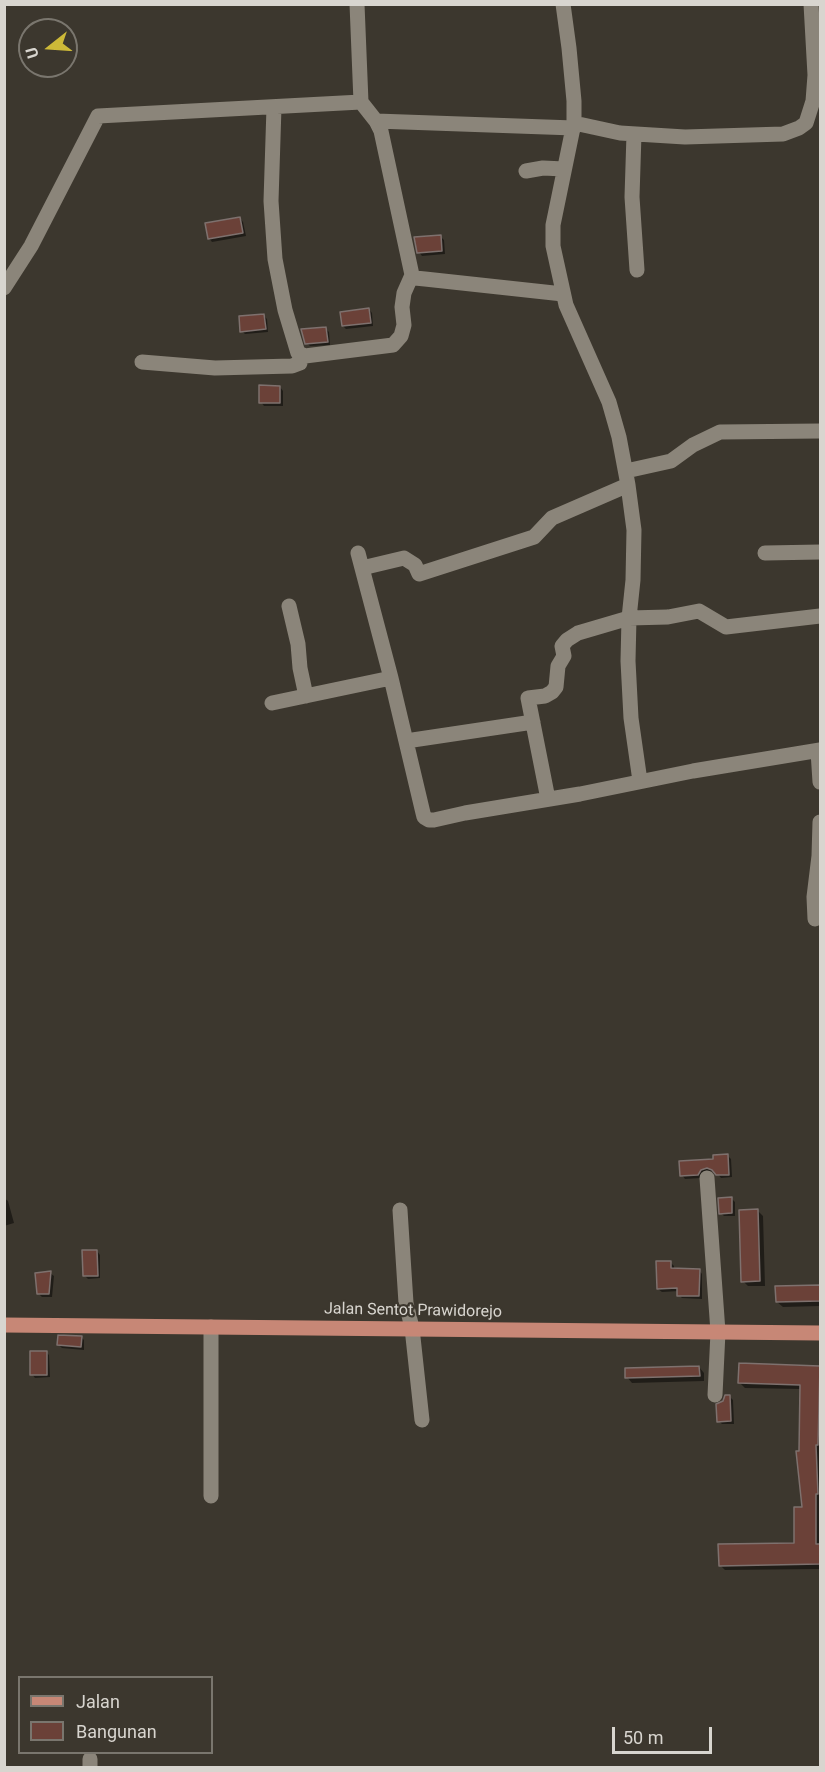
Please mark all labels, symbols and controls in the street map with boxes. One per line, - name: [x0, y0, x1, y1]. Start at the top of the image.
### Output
- north arrow: [18, 18, 78, 78]
- text: U: [22, 45, 43, 61]
- street label: Jalan Sentot Prawidorejo: [324, 1300, 502, 1322]
- legend: [18, 1676, 213, 1754]
- text: Jalan: [76, 1691, 120, 1712]
- scale bar: [615, 1715, 716, 1753]
- text: Bangunan: [76, 1721, 157, 1742]
- text: 50 m: [623, 1727, 663, 1748]

